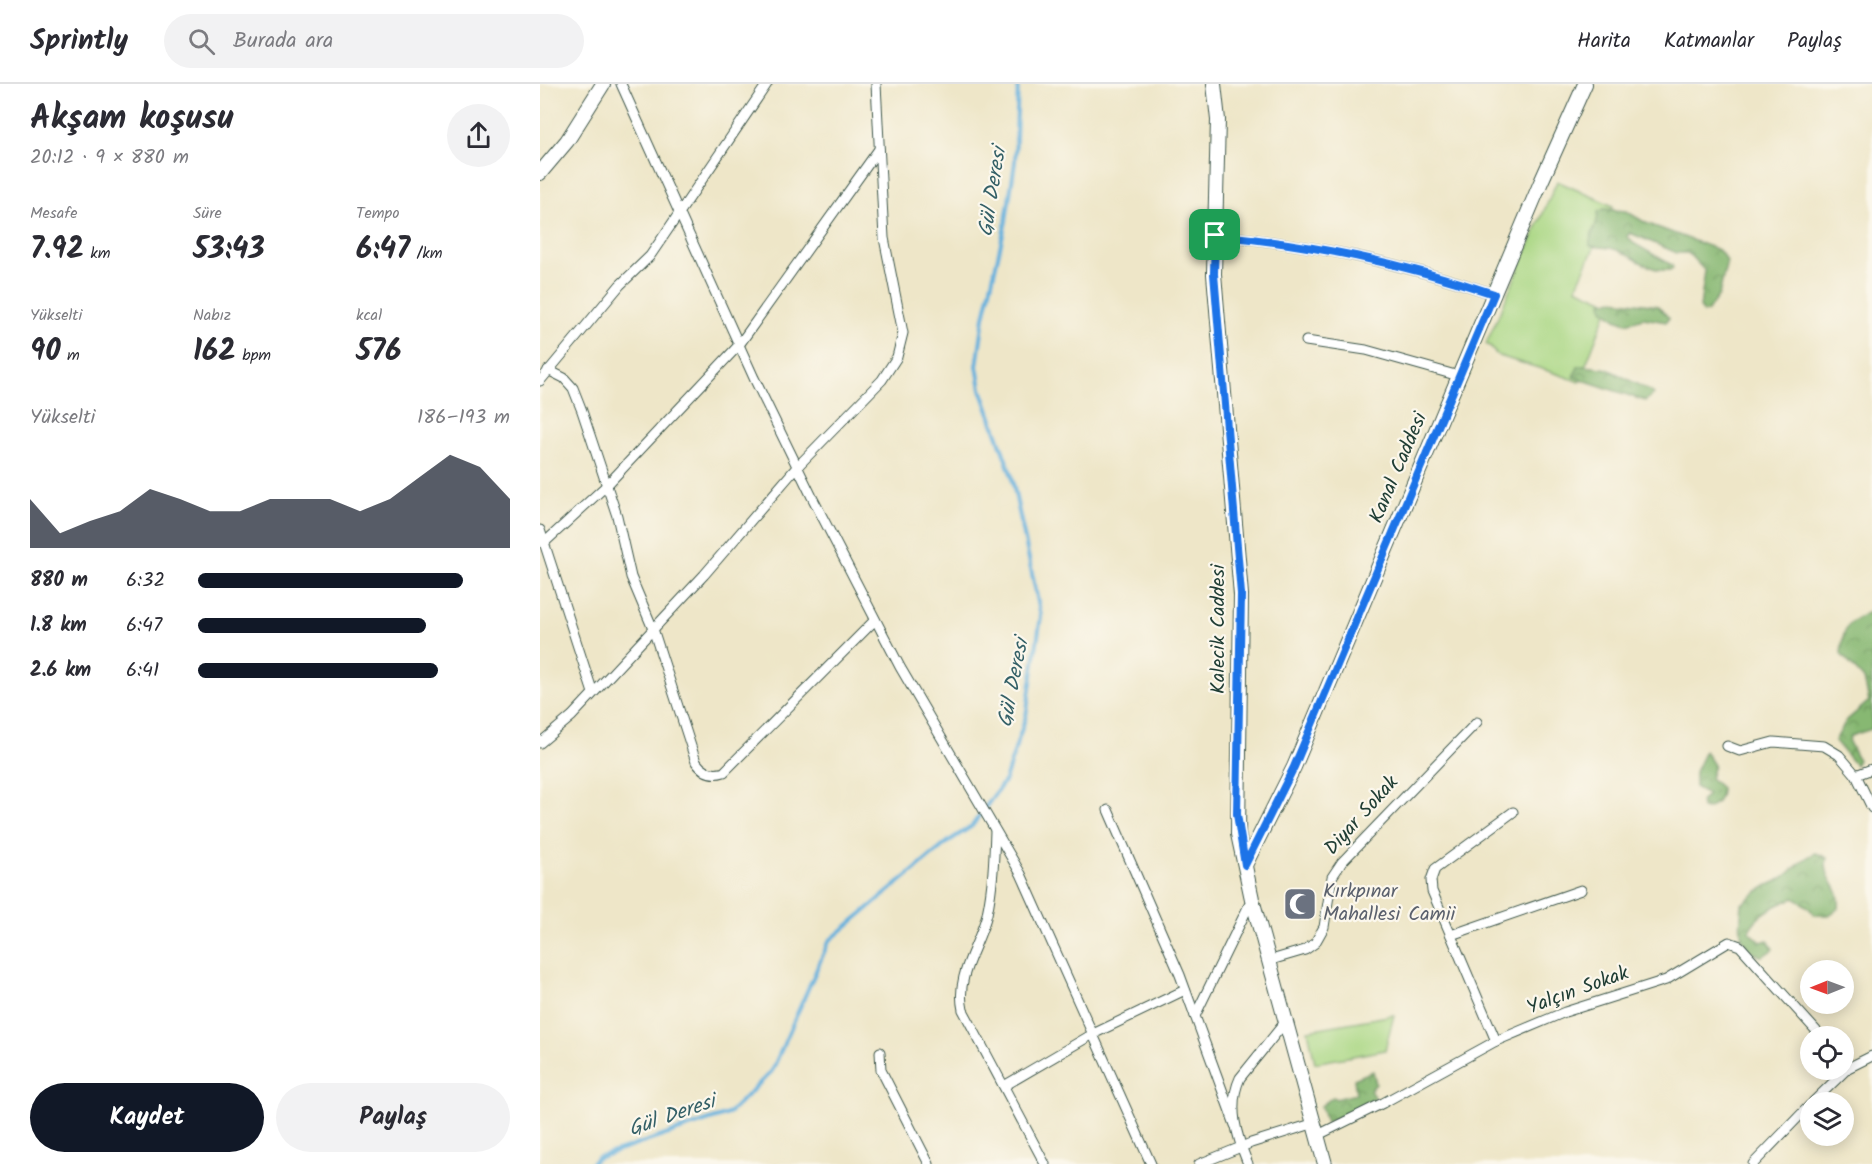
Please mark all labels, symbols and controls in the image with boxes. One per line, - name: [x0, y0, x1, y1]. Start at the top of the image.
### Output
- search box: [164, 14, 584, 68]
- text: Sprintly: [30, 19, 128, 64]
- text: Burada ara: [233, 24, 333, 59]
- icon: search: [185, 25, 218, 58]
- text: Harita: [1577, 25, 1631, 58]
- text: Katmanlar: [1664, 25, 1754, 58]
- text: Paylaş: [1787, 25, 1842, 58]
- text: Akşam koşusu: [30, 93, 233, 146]
- button: share: [447, 104, 510, 167]
- water label: Gül Deresi: [970, 141, 1017, 239]
- text: 20:12 · 9 × 880 m: [30, 142, 189, 174]
- text: Mesafe: [30, 201, 77, 226]
- text: Süre: [193, 201, 222, 226]
- text: Tempo: [356, 201, 399, 226]
- pin: [1189, 209, 1240, 260]
- icon: arrive: [1198, 218, 1231, 251]
- text: 7.92: [30, 226, 84, 274]
- text: 53:43: [193, 226, 265, 274]
- text: 6:47: [356, 226, 410, 274]
- text: km: [84, 241, 111, 266]
- text: /km: [410, 241, 442, 266]
- text: Yükselti: [30, 303, 82, 328]
- text: Nabız: [193, 303, 231, 328]
- text: kcal: [356, 303, 382, 328]
- text: 90: [30, 328, 61, 376]
- text: 162: [193, 328, 236, 376]
- text: 576: [356, 328, 402, 376]
- text: m: [61, 343, 80, 368]
- text: bpm: [236, 343, 271, 368]
- text: Yükselti: [30, 402, 95, 434]
- text: 186–193 m: [417, 402, 510, 434]
- street label: Kanal Caddesi: [1361, 406, 1437, 528]
- street label: Kalecik Caddesi: [1203, 563, 1235, 694]
- text: 880 m: [30, 565, 88, 597]
- text: 6:32: [126, 565, 165, 597]
- text: 1.8 km: [30, 610, 87, 642]
- text: 6:47: [126, 610, 162, 642]
- water label: Gül Deresi: [989, 632, 1040, 730]
- text: 2.6 km: [30, 655, 91, 687]
- text: 6:41: [126, 655, 159, 687]
- street label: Diyar Sokak: [1317, 768, 1407, 863]
- place label: Kırkpınar Mahallesi Camii: [1323, 876, 1456, 931]
- mosque icon: Kırkpınar Mahallesi Camii: [1282, 886, 1318, 922]
- street label: Yalçın Sokak: [1523, 958, 1634, 1024]
- north arrow: [1800, 960, 1854, 1014]
- map controls: [1800, 960, 1854, 1146]
- button: locate: [1800, 1026, 1854, 1080]
- button: Kaydet: [30, 1083, 264, 1152]
- button: Paylaş: [276, 1083, 510, 1152]
- water label: Gül Deresi: [624, 1084, 724, 1146]
- button: layers: [1800, 1092, 1854, 1146]

